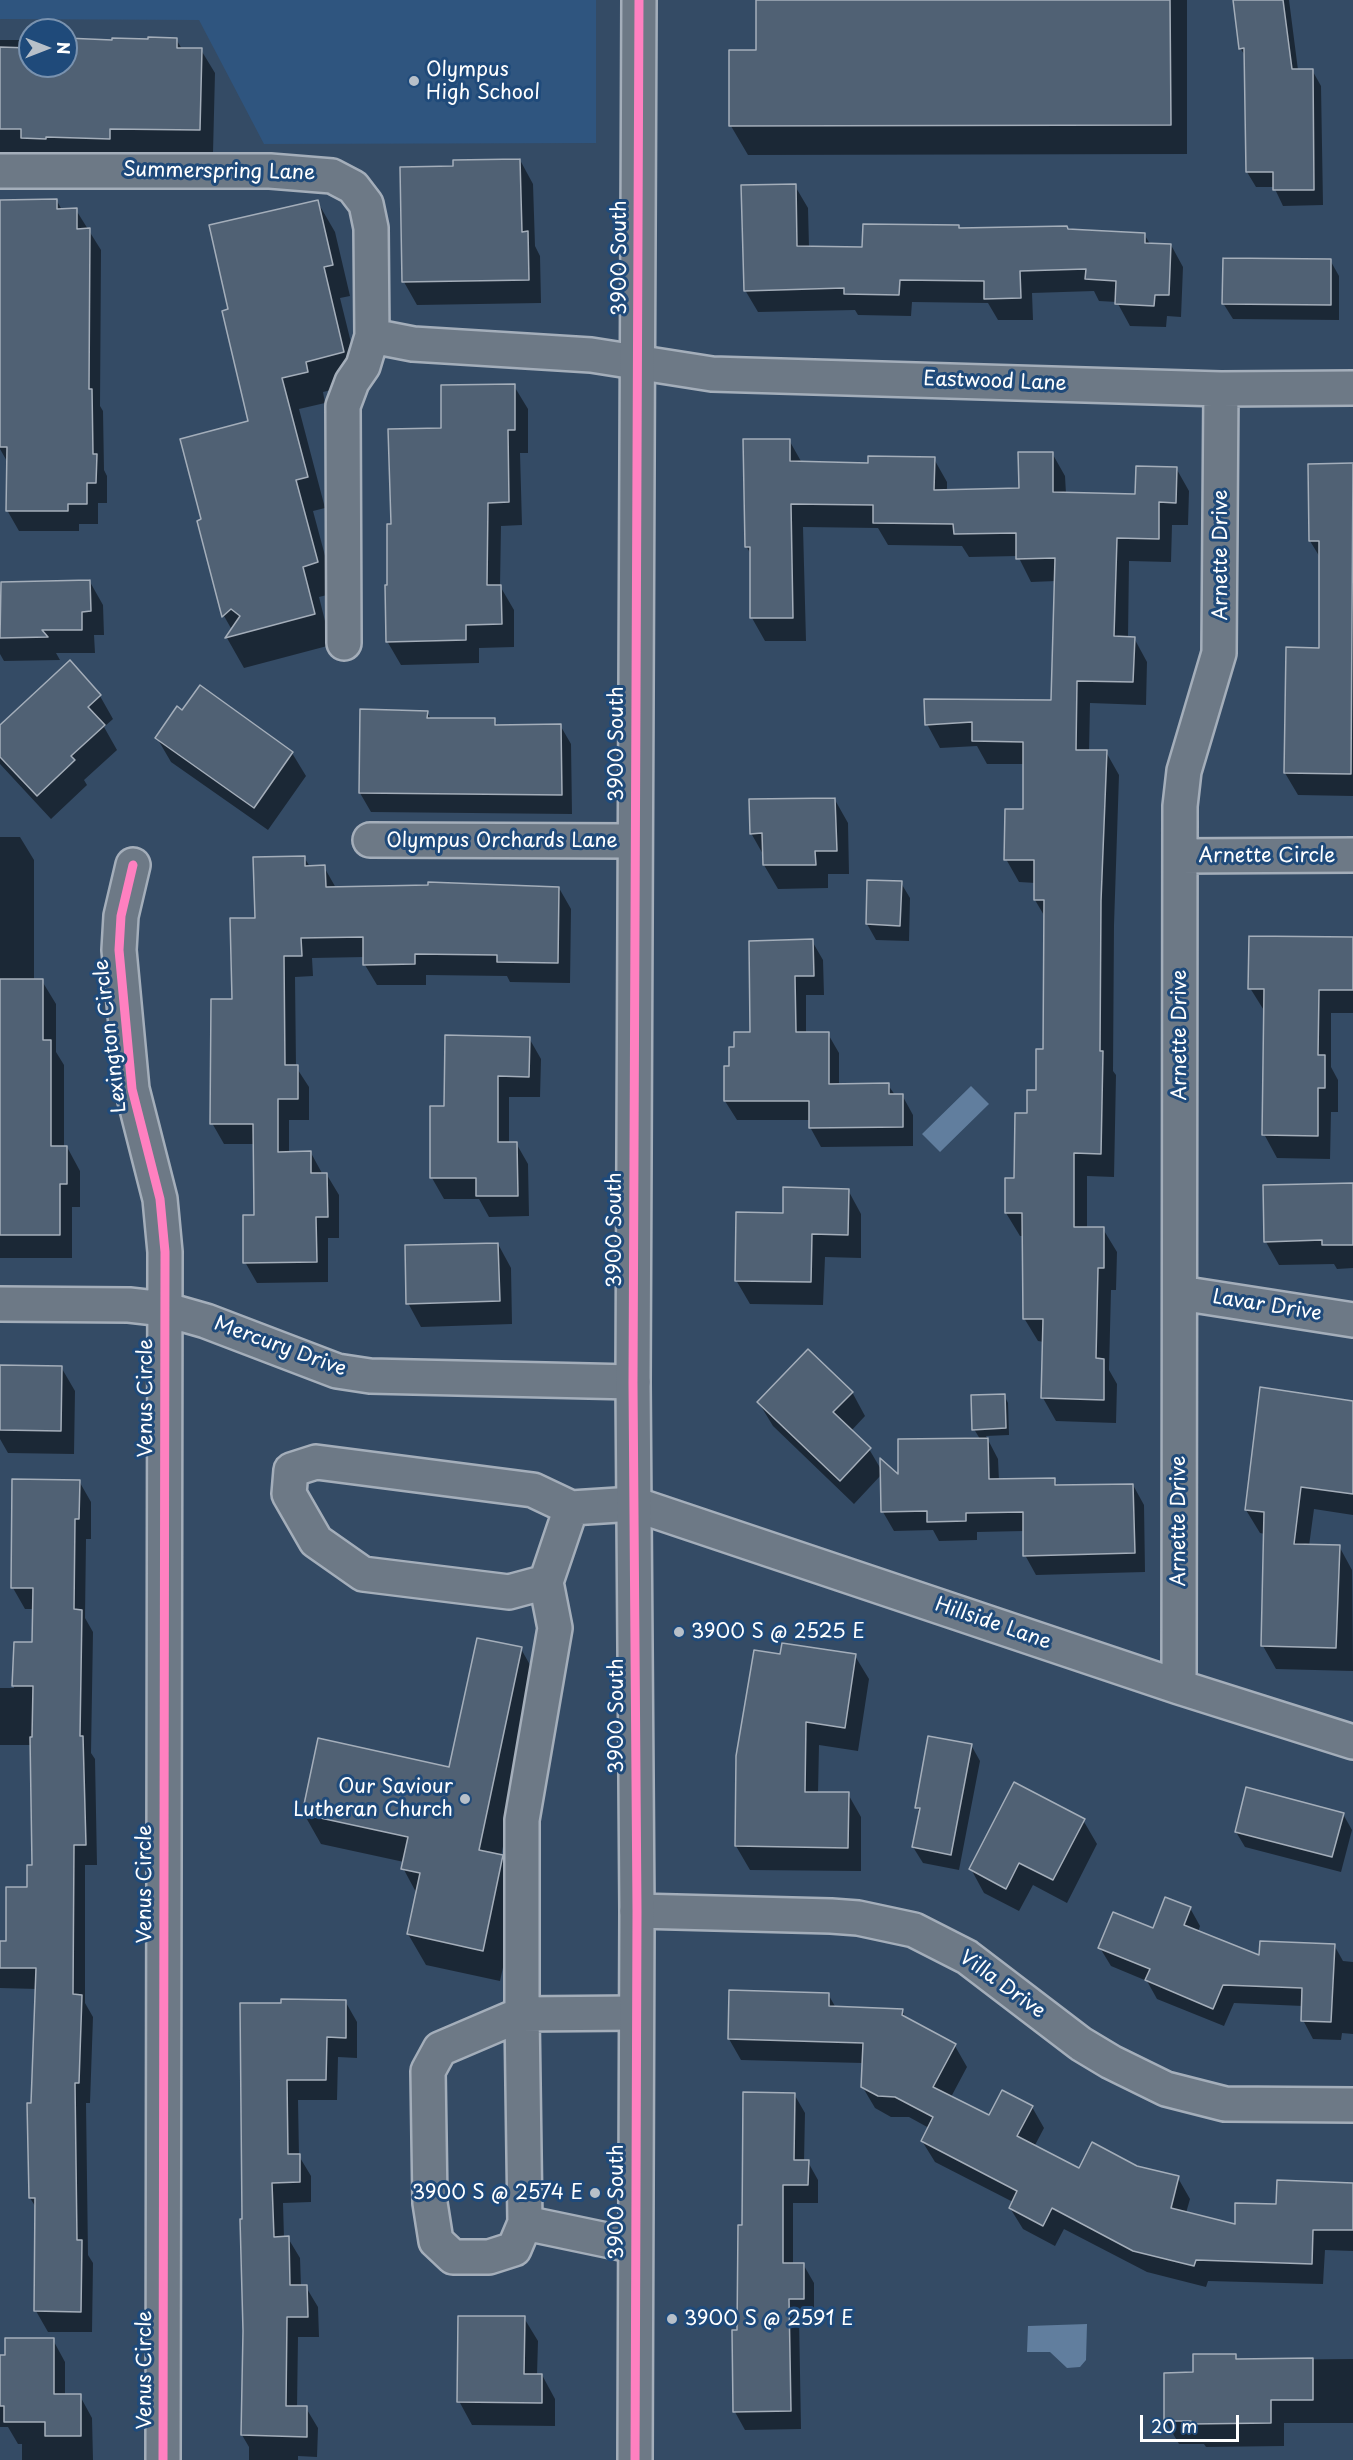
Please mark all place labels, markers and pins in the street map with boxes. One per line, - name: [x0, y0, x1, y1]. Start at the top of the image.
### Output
- place label: Olympus High School: [426, 58, 540, 105]
- marker: Olympus High School: [407, 74, 421, 88]
- place label: 3900 S @ 2525 E: [691, 1620, 865, 1644]
- marker: 3900 S @ 2525 E: [672, 1625, 686, 1639]
- place label: Our Saviour Lutheran Church: [293, 1775, 453, 1822]
- marker: Our Saviour Lutheran Church: [458, 1792, 472, 1806]
- place label: 3900 S @ 2574 E: [412, 2181, 583, 2205]
- marker: 3900 S @ 2574 E: [588, 2186, 602, 2200]
- place label: 3900 S @ 2591 E: [684, 2307, 854, 2331]
- marker: 3900 S @ 2591 E: [665, 2312, 679, 2326]

